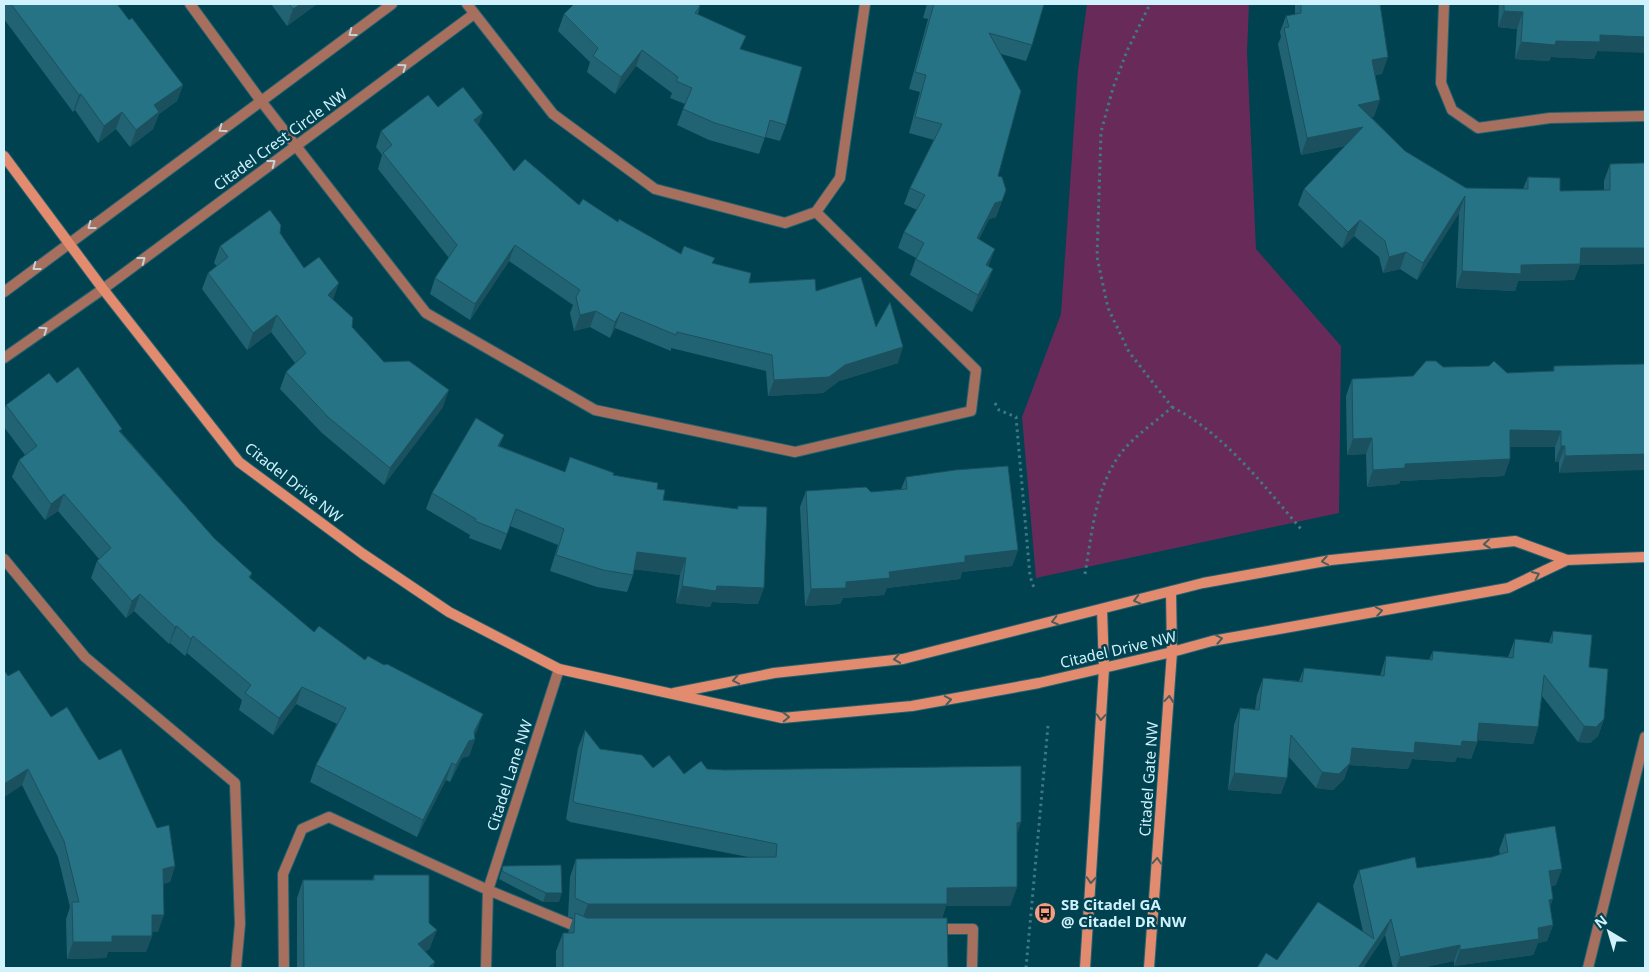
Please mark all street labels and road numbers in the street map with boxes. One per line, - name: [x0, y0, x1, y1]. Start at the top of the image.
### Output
- street label: Citadel Crest Circle NW: [209, 84, 351, 194]
- street label: Citadel Drive NW: [241, 437, 347, 527]
- street label: Citadel Drive NW: [1058, 626, 1178, 672]
- street label: Citadel Lane NW: [482, 717, 536, 833]
- street label: Citadel Gate NW: [1134, 721, 1162, 837]

